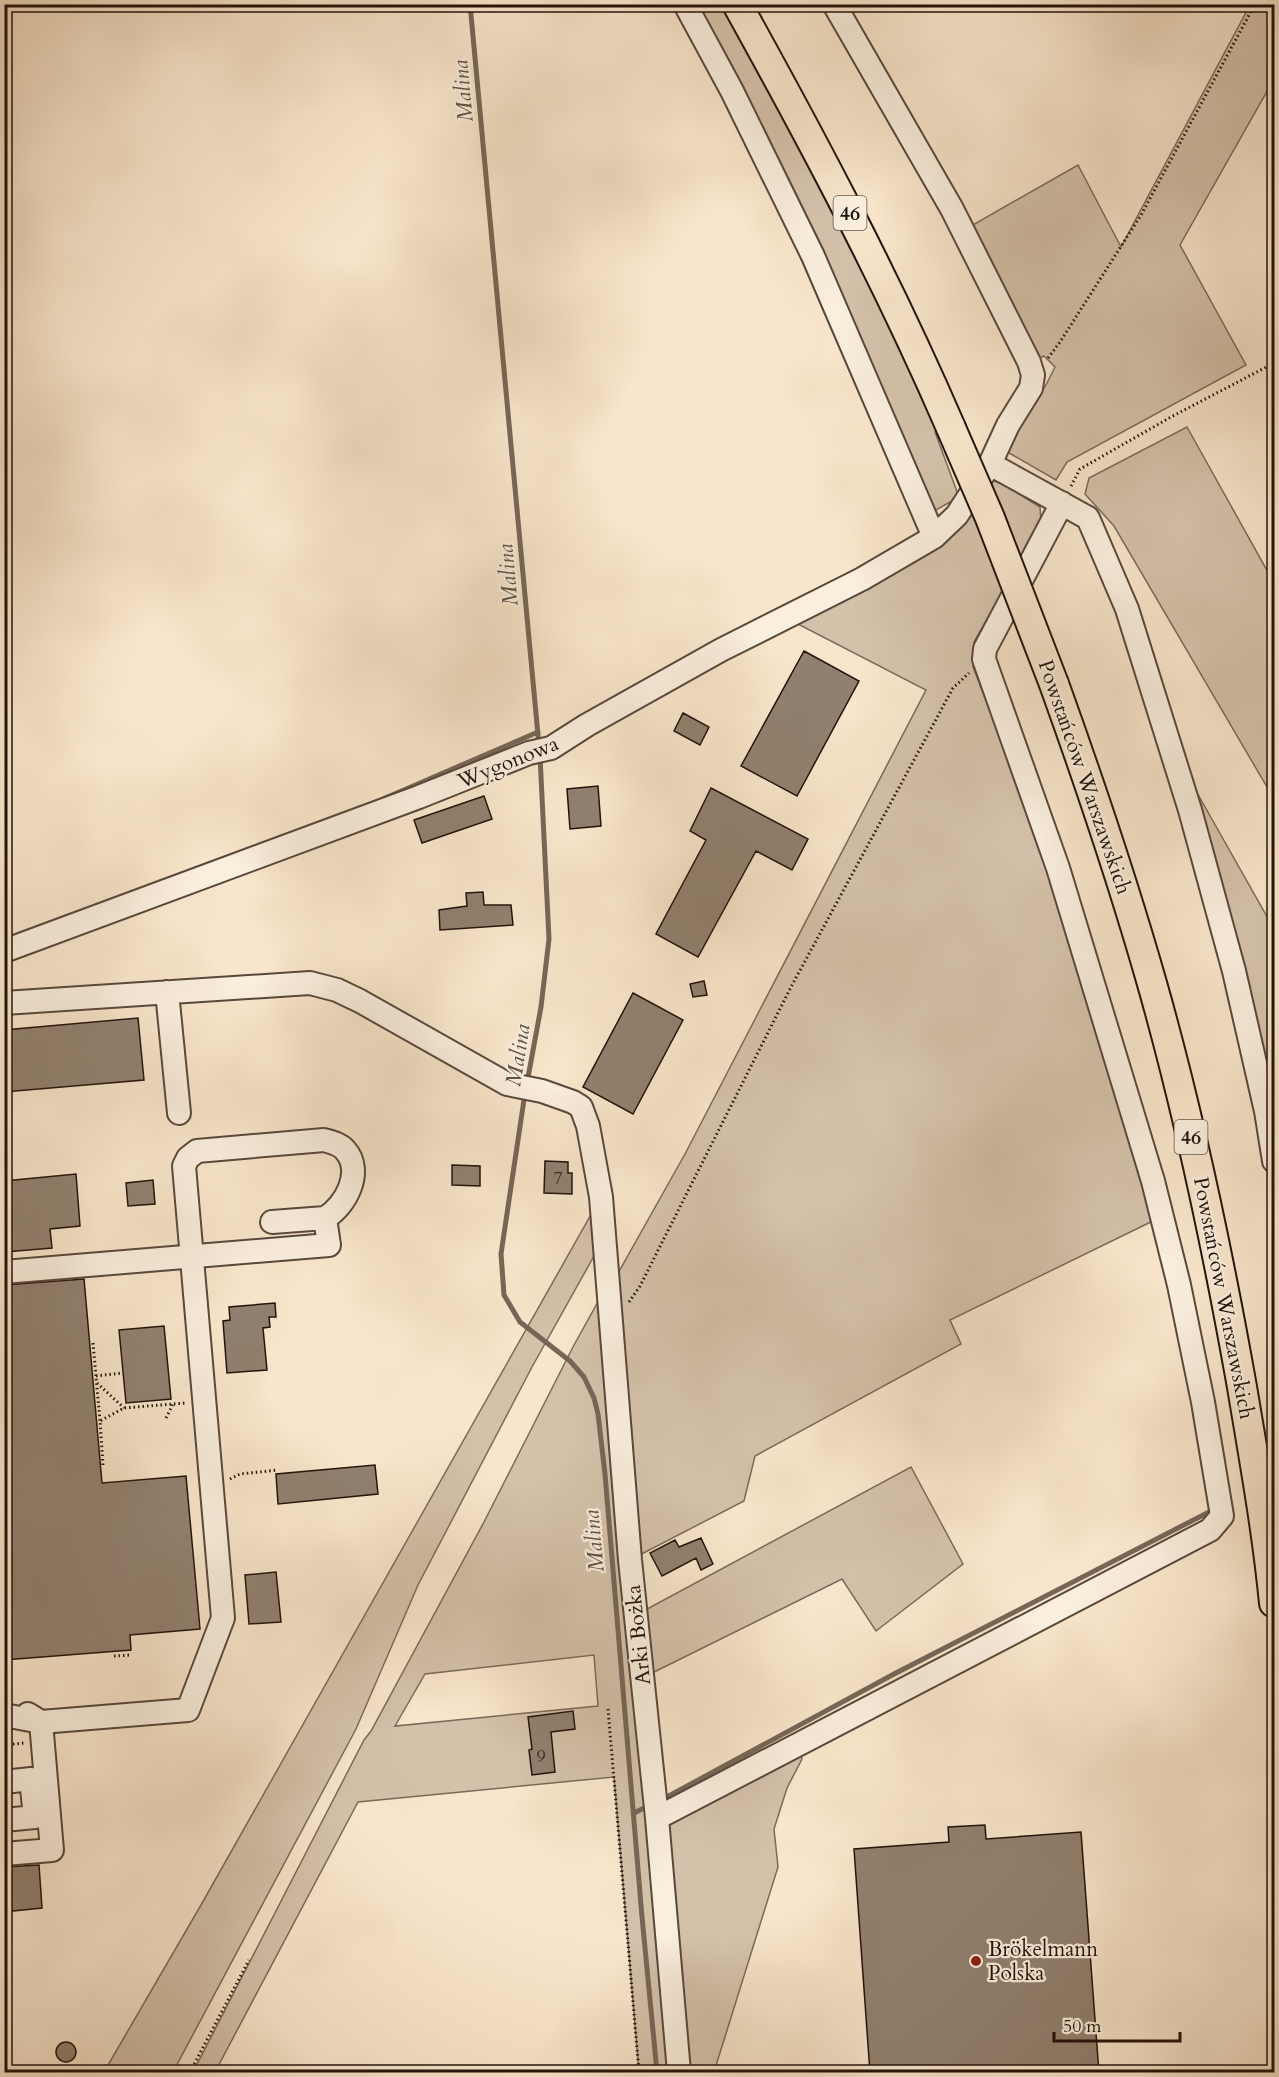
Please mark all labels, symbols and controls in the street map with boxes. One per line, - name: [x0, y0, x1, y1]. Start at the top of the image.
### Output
- water label: Malina: [445, 58, 481, 123]
- road number: 46: [834, 196, 866, 230]
- water label: Malina: [490, 542, 526, 607]
- street label: Powstańców Warszawskich: [1031, 656, 1138, 899]
- street label: Wygonowa: [452, 729, 563, 796]
- water label: Malina: [498, 1022, 538, 1088]
- road number: 46: [1174, 1120, 1208, 1154]
- house number: 7: [553, 1166, 563, 1191]
- street label: Powstańców Warszawskich: [1186, 1174, 1261, 1422]
- water label: Malina: [576, 1508, 612, 1573]
- street label: Arki Bożka: [619, 1583, 658, 1687]
- house number: 9: [536, 1744, 546, 1769]
- place label: Brökelmann Polska: [988, 1935, 1098, 1988]
- marker: Brökelmann Polska: [969, 1954, 983, 1968]
- scale bar: [1054, 2005, 1180, 2043]
- text: 50 m: [1063, 2014, 1102, 2039]

